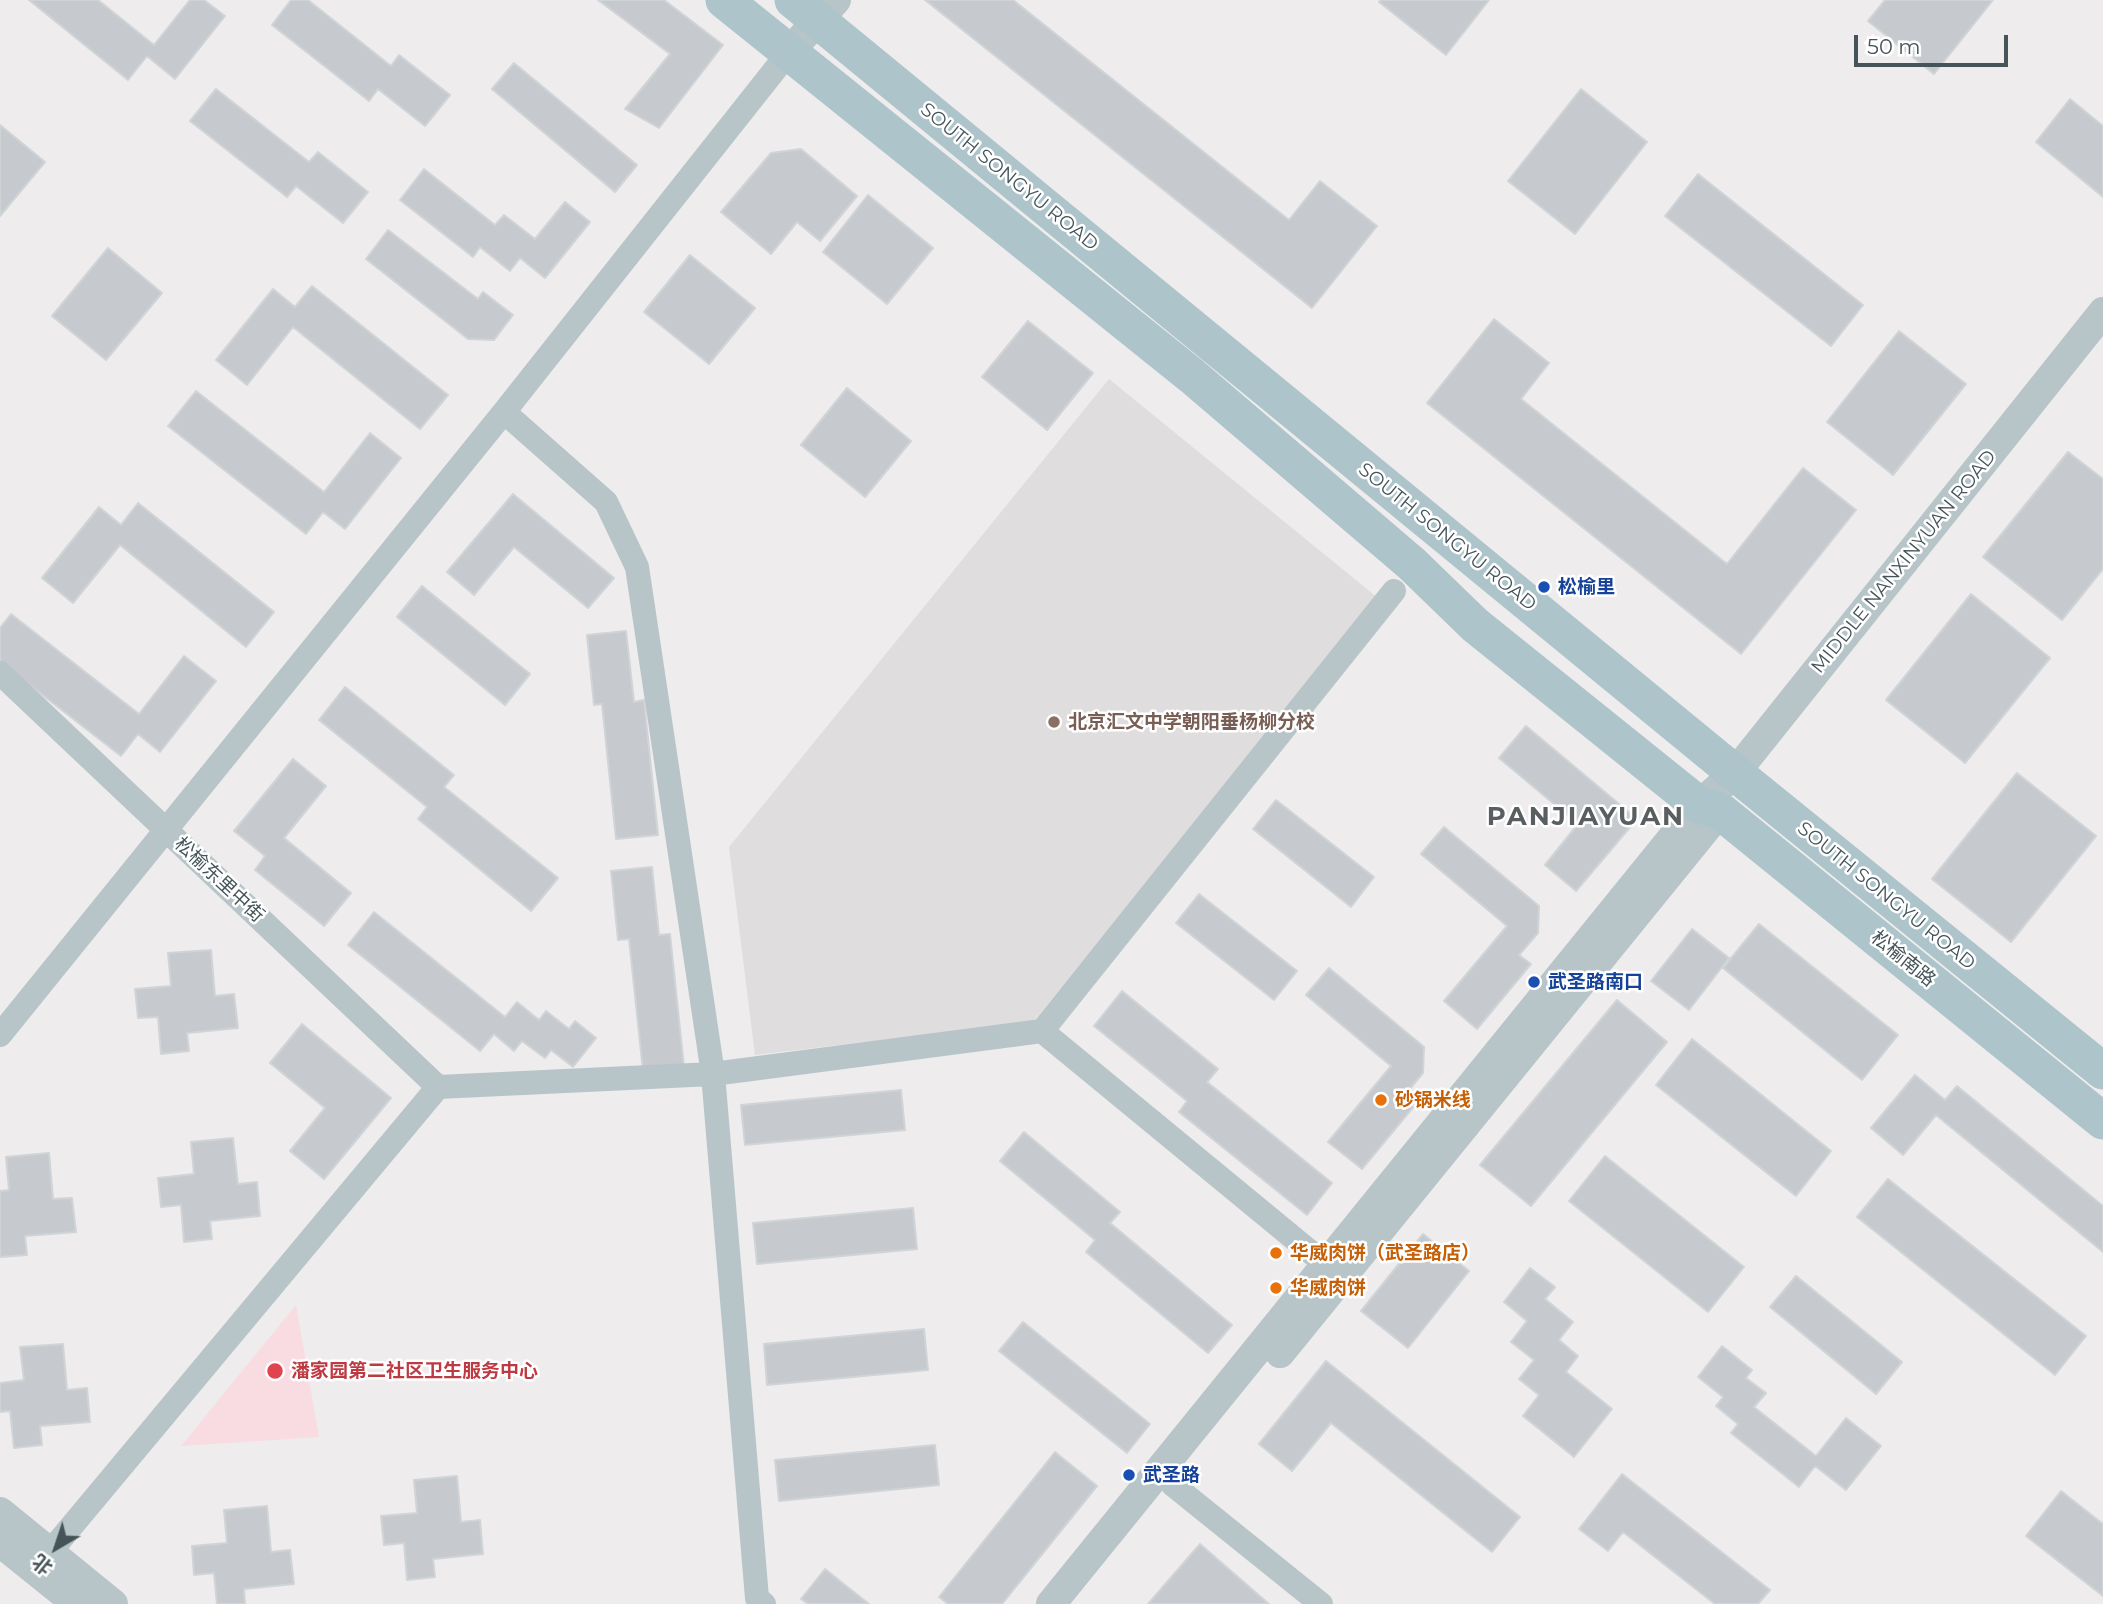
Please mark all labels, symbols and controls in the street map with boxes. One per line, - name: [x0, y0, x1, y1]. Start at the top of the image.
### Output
- scale bar: [1858, 21, 2012, 65]
- text: 50 m: [1867, 34, 1921, 59]
- street label: SOUTH SONGYU ROAD: [915, 98, 1103, 256]
- street label: MIDDLE NANXINYUAN ROAD: [1807, 446, 2001, 678]
- street label: SOUTH SONGYU ROAD: [1353, 458, 1541, 616]
- place label: 松榆里: [1558, 576, 1615, 598]
- marker: 松榆里: [1536, 579, 1552, 595]
- place label: 北京汇文中学朝阳垂杨柳分校: [1068, 711, 1315, 733]
- marker: 北京汇文中学朝阳垂杨柳分校: [1046, 714, 1062, 730]
- district label: PANJIAYUAN: [1488, 801, 1684, 833]
- street label: SOUTH SONGYU ROAD: [1792, 817, 1980, 975]
- street label: 松榆东里中街: [170, 833, 268, 927]
- street label: 松榆南路: [1866, 926, 1940, 992]
- place label: 武圣路南口: [1548, 971, 1643, 993]
- marker: 武圣路南口: [1526, 974, 1542, 990]
- place label: 砂锅米线: [1395, 1089, 1471, 1111]
- marker: 砂锅米线: [1373, 1092, 1389, 1108]
- place label: 华威肉饼（武圣路店）: [1290, 1242, 1480, 1264]
- marker: 华威肉饼（武圣路店）: [1268, 1245, 1284, 1261]
- place label: 华威肉饼: [1290, 1277, 1366, 1299]
- marker: 华威肉饼: [1268, 1280, 1284, 1296]
- place label: 潘家园第二社区卫生服务中心: [291, 1360, 538, 1382]
- marker: 潘家园第二社区卫生服务中心: [265, 1361, 285, 1381]
- place label: 武圣路: [1143, 1464, 1200, 1486]
- marker: 武圣路: [1121, 1467, 1137, 1483]
- north arrow: [21, 1513, 91, 1583]
- text: 北: [28, 1550, 57, 1580]

